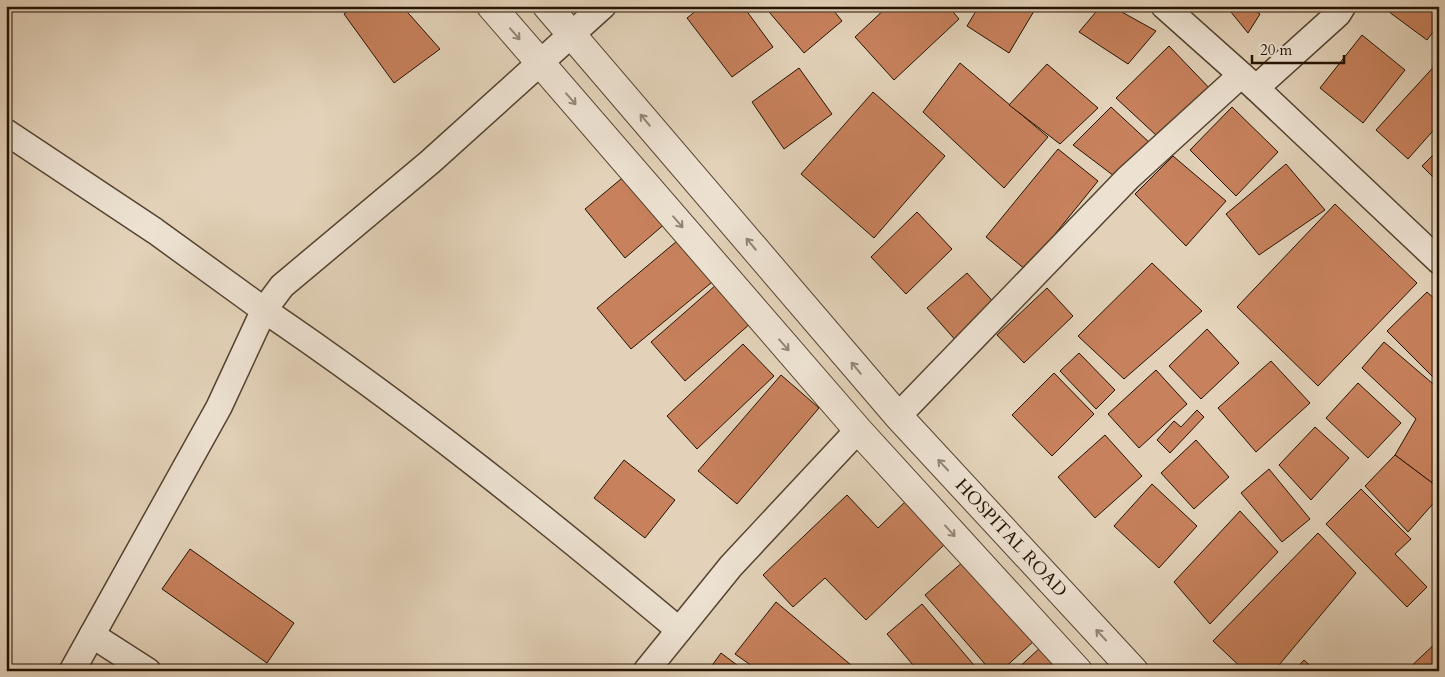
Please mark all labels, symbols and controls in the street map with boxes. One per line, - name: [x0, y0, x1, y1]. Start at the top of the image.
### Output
- one-way arrow: [509, 28, 521, 41]
- scale bar: [1252, 32, 1345, 64]
- text: 20 m: [1260, 40, 1292, 60]
- one-way arrow: [566, 93, 577, 106]
- one-way arrow: [640, 114, 651, 127]
- one-way arrow: [672, 216, 684, 229]
- one-way arrow: [746, 238, 757, 251]
- one-way arrow: [779, 338, 790, 351]
- one-way arrow: [851, 361, 862, 374]
- one-way arrow: [937, 458, 949, 471]
- street label: HOSPITAL ROAD: [949, 473, 1073, 603]
- one-way arrow: [944, 524, 956, 537]
- one-way arrow: [1095, 629, 1107, 641]

